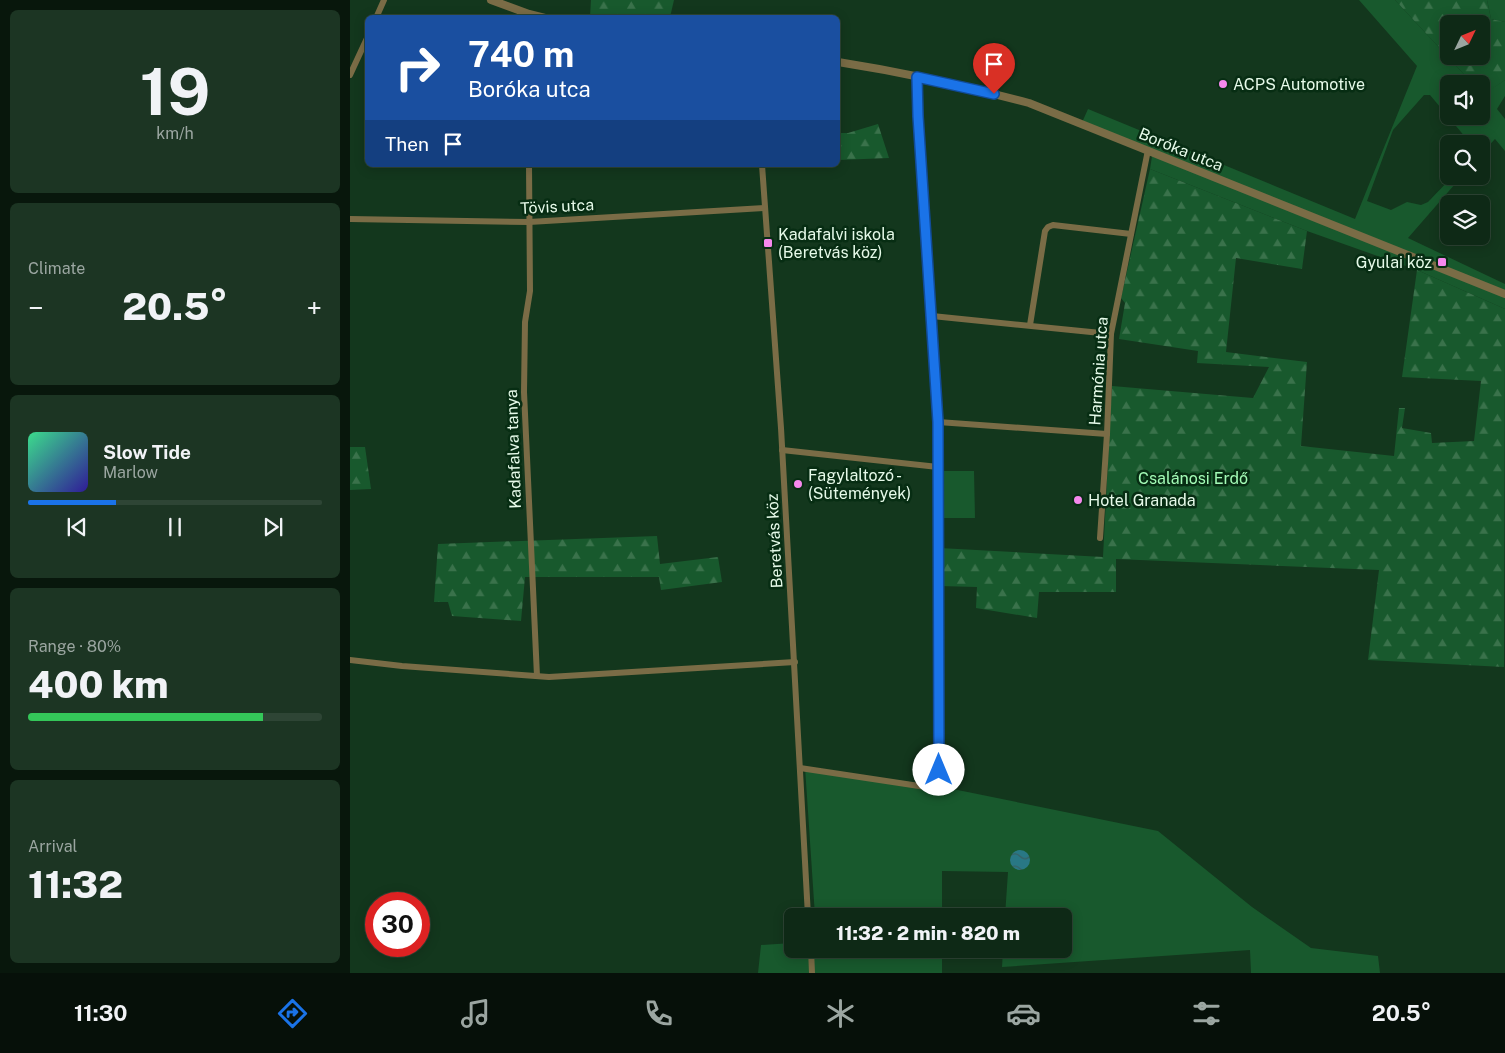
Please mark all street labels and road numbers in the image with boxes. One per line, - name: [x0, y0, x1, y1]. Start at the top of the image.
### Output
- street label: Boróka utca: [1136, 124, 1226, 175]
- street label: Tövis utca: [520, 195, 594, 218]
- street label: Harmónia utca: [1085, 316, 1112, 426]
- street label: Kadafalva tanya: [502, 389, 525, 509]
- street label: Beretvás köz: [763, 493, 786, 589]

